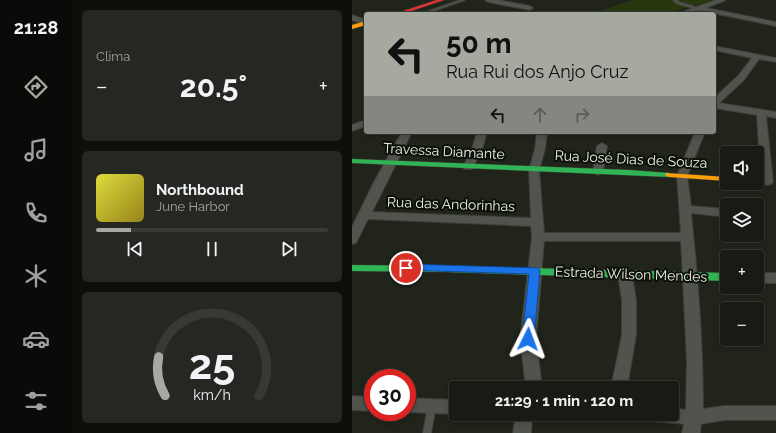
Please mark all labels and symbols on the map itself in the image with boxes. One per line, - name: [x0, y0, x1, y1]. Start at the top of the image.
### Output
- street label: Travessa Diamante: [383, 140, 505, 162]
- street label: Rua José Dias de Souza: [554, 147, 708, 171]
- street label: Rua das Andorinhas: [387, 194, 516, 214]
- pin: [389, 251, 423, 285]
- street label: Estrada Wilson Mendes: [555, 263, 708, 285]
- position arrow: [507, 318, 549, 360]
- speed limit sign: 30: [364, 369, 416, 421]

